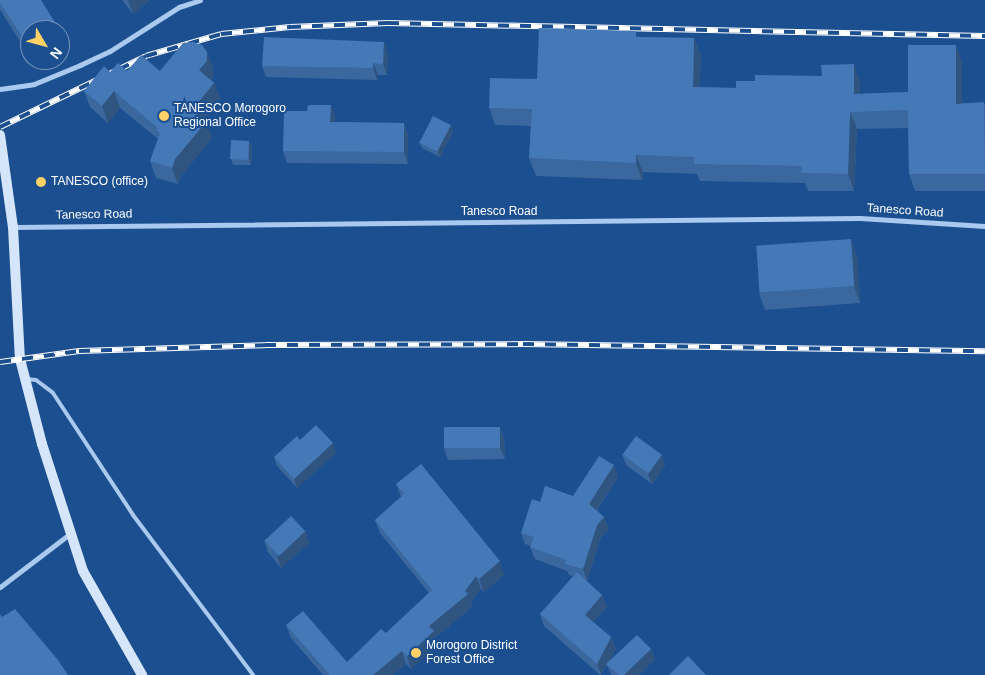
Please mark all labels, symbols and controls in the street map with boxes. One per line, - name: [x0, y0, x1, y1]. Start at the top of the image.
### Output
- north arrow: [20, 20, 70, 70]
- text: N: [47, 45, 66, 62]
- place label: TANESCO Morogoro Regional Office: [174, 102, 286, 130]
- marker: TANESCO Morogoro Regional Office: [158, 110, 170, 122]
- place label: TANESCO (office): [51, 175, 148, 189]
- marker: TANESCO (office): [35, 176, 47, 188]
- street label: Tanesco Road: [866, 201, 944, 221]
- street label: Tanesco Road: [461, 205, 537, 219]
- street label: Tanesco Road: [56, 207, 132, 223]
- place label: Morogoro District Forest Office: [426, 639, 517, 667]
- marker: Morogoro District Forest Office: [410, 647, 422, 659]

